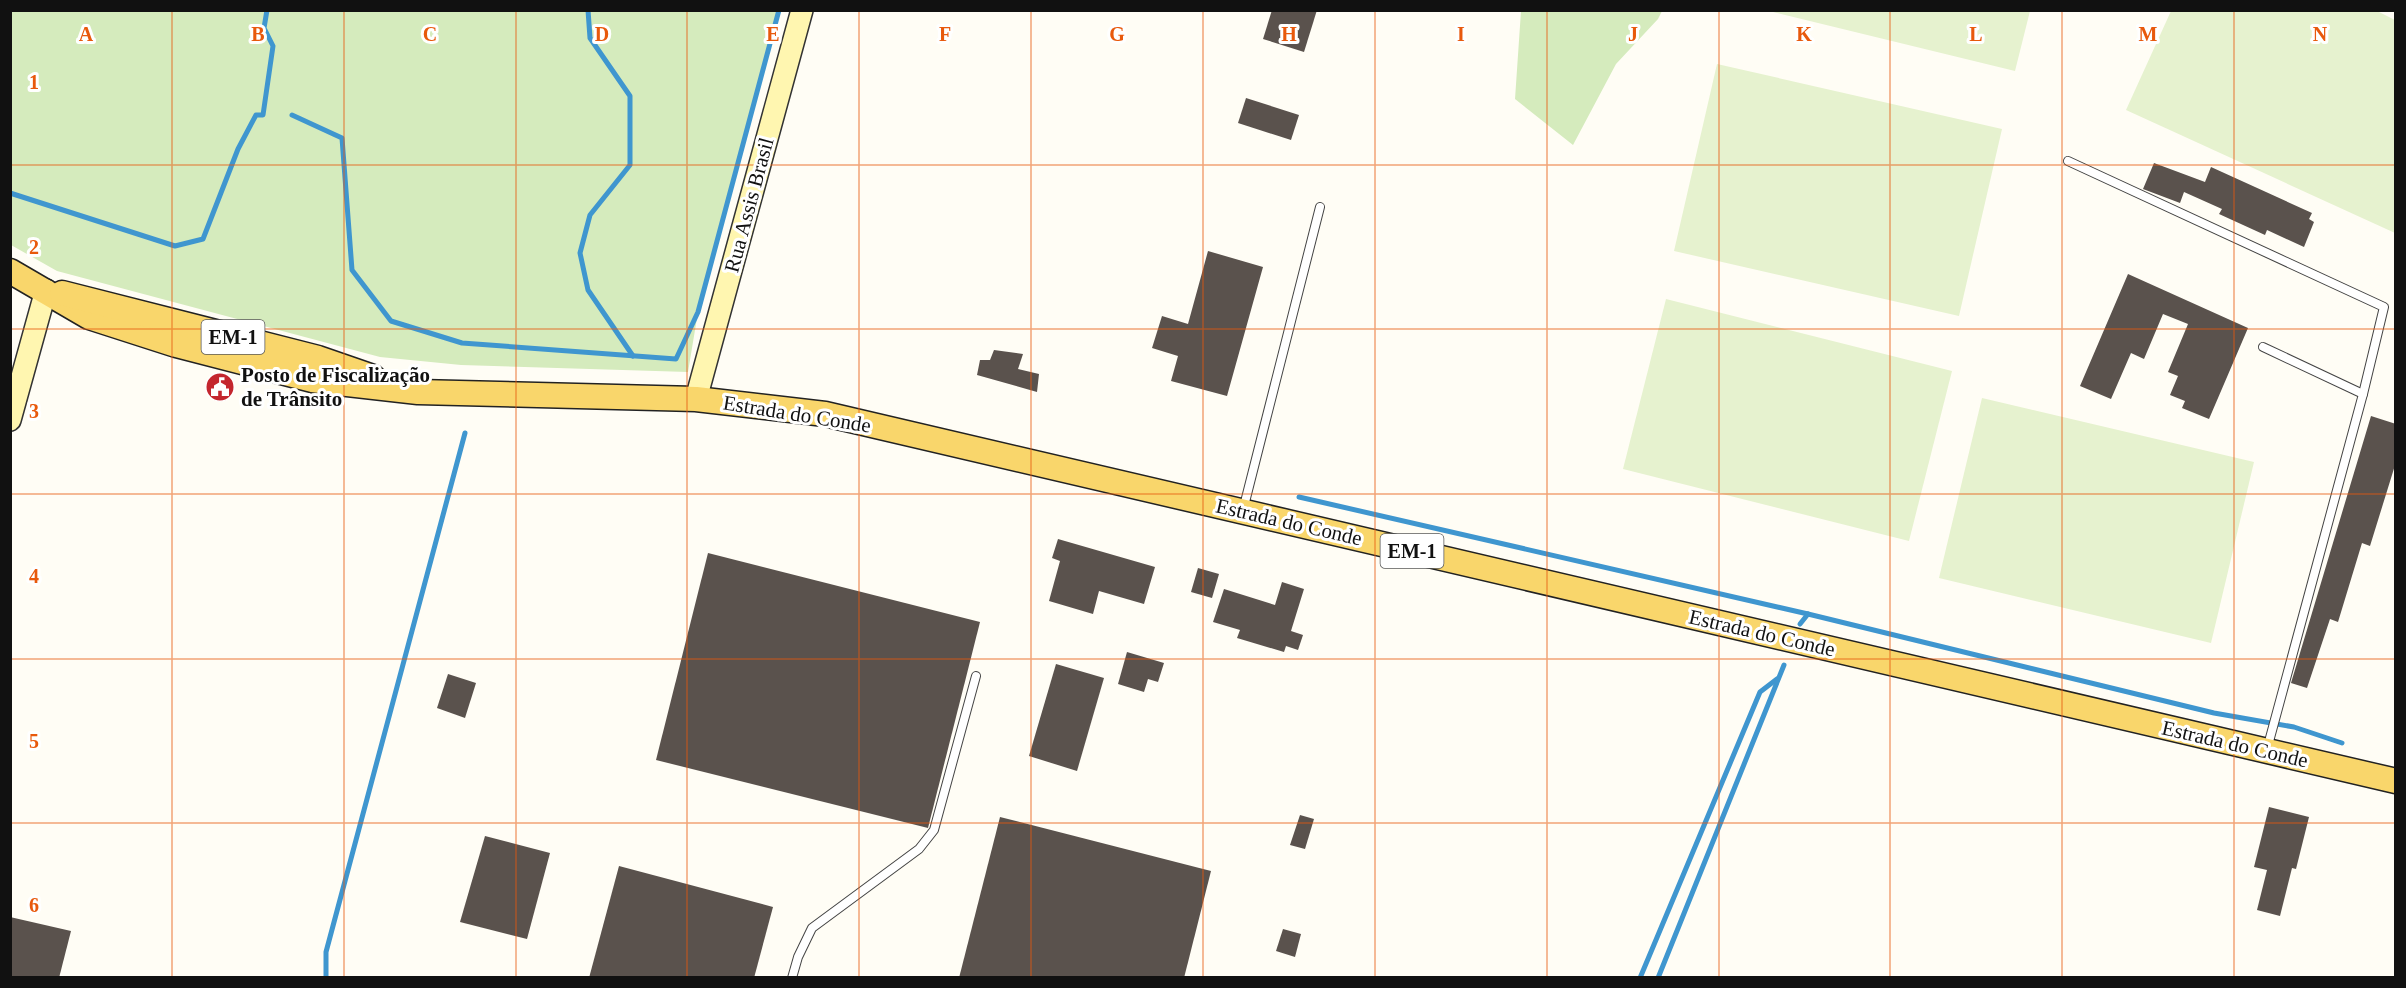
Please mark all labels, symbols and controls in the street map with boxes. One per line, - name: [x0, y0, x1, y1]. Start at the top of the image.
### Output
- text: A: [79, 23, 94, 45]
- text: B: [251, 23, 265, 45]
- text: C: [423, 23, 437, 45]
- text: D: [595, 23, 609, 45]
- text: E: [766, 23, 780, 45]
- text: F: [939, 23, 951, 45]
- text: G: [1109, 23, 1125, 45]
- text: H: [1281, 23, 1297, 45]
- text: I: [1457, 23, 1465, 45]
- text: J: [1628, 23, 1638, 45]
- text: K: [1796, 23, 1812, 45]
- text: L: [1969, 23, 1983, 45]
- text: M: [2139, 23, 2158, 45]
- text: N: [2313, 23, 2328, 45]
- text: 1: [29, 71, 39, 93]
- street label: Rua Assis Brasil: [719, 135, 779, 275]
- text: 2: [29, 236, 39, 258]
- road number: EM-1: [202, 320, 264, 354]
- place label: Posto de Fiscalização de Trânsito: [241, 363, 430, 411]
- public building icon: Posto de Fiscalização de Trânsito: [204, 371, 236, 403]
- street label: Estrada do Conde: [721, 390, 873, 438]
- text: 3: [29, 400, 39, 422]
- street label: Estrada do Conde: [1214, 494, 1364, 550]
- road number: EM-1: [1380, 534, 1444, 568]
- text: 4: [29, 565, 39, 587]
- street label: Estrada do Conde: [1687, 605, 1837, 661]
- street label: Estrada do Conde: [2160, 716, 2310, 772]
- text: 5: [29, 730, 39, 752]
- text: 6: [29, 894, 39, 916]

